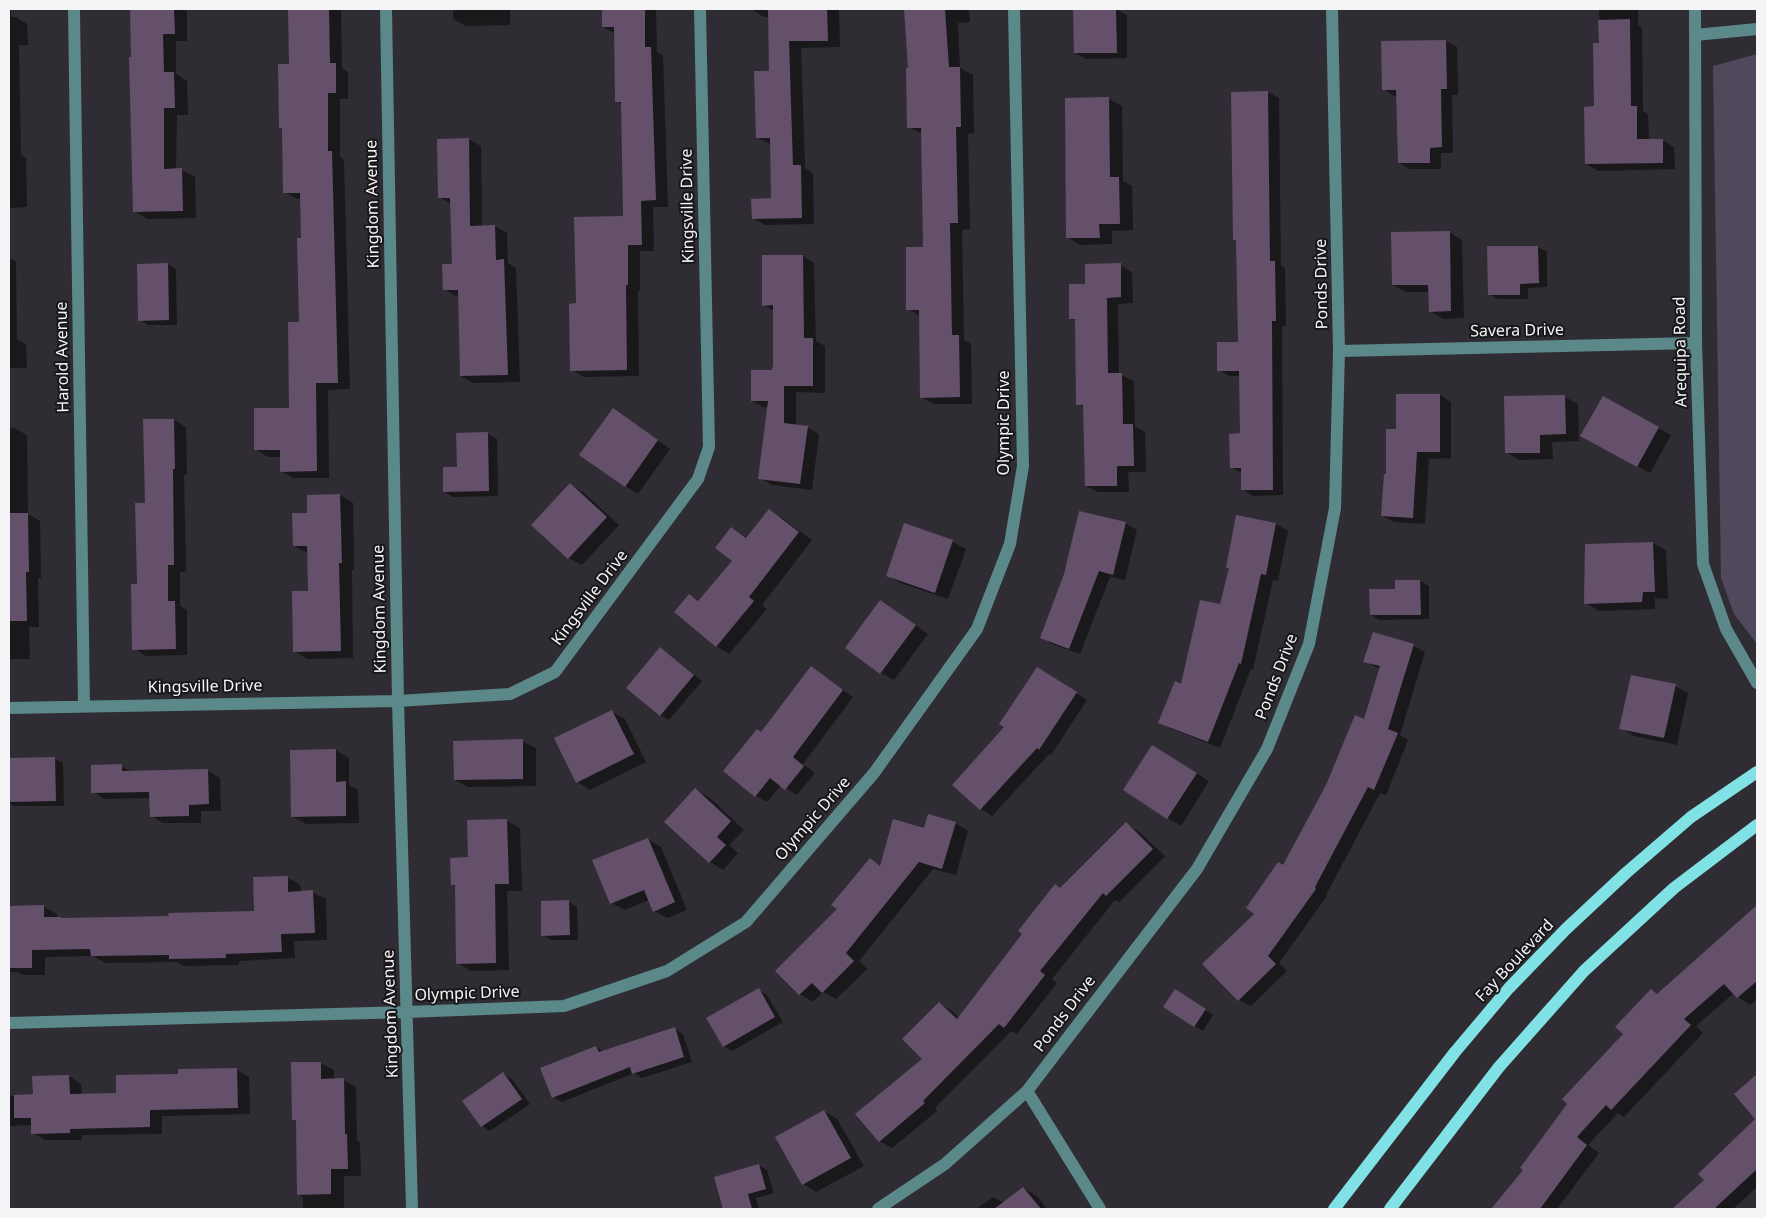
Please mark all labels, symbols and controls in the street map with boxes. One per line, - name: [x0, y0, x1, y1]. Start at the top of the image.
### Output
- street label: Kingdom Avenue: [362, 140, 384, 268]
- street label: Kingsville Drive: [677, 148, 699, 264]
- street label: Ponds Drive: [1312, 239, 1332, 329]
- street label: Arequipa Road: [1670, 296, 1692, 408]
- street label: Harold Avenue: [52, 301, 74, 413]
- street label: Savera Drive: [1470, 321, 1564, 341]
- street label: Olympic Drive: [994, 370, 1014, 476]
- street label: Kingdom Avenue: [369, 545, 391, 673]
- street label: Kingsville Drive: [548, 546, 632, 650]
- street label: Ponds Drive: [1252, 631, 1302, 723]
- street label: Kingsville Drive: [147, 676, 263, 698]
- street label: Olympic Drive: [771, 773, 855, 865]
- street label: Fay Boulevard: [1472, 916, 1558, 1006]
- street label: Kingdom Avenue: [379, 949, 403, 1079]
- street label: Ponds Drive: [1030, 972, 1100, 1056]
- street label: Olympic Drive: [414, 983, 520, 1005]

